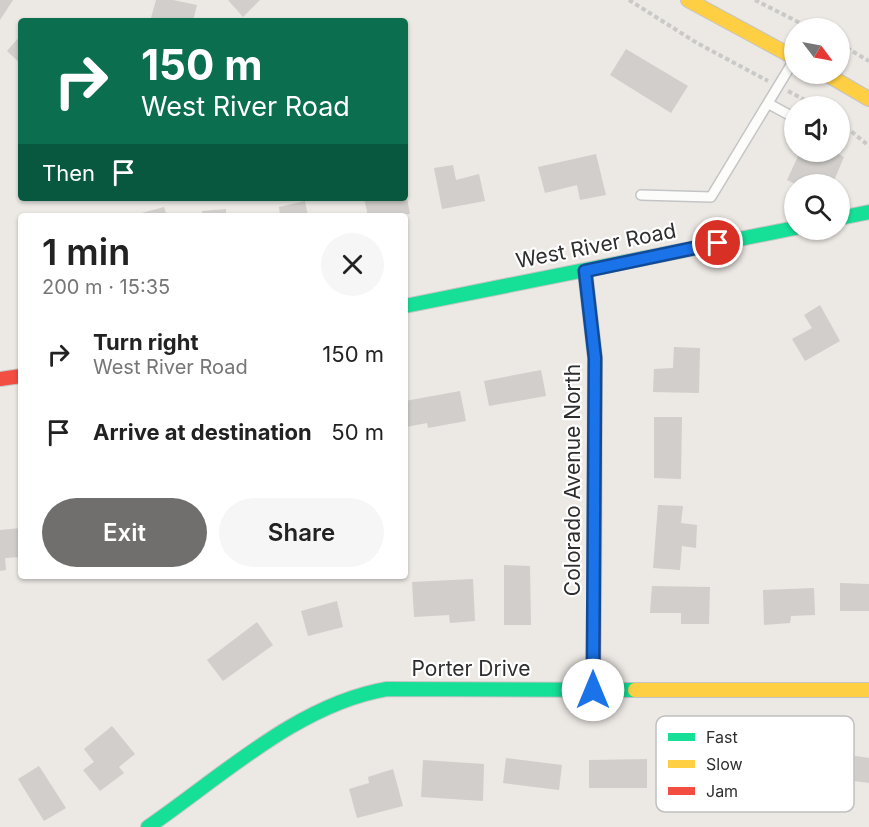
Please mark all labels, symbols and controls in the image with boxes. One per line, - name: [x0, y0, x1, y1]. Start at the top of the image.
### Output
- north arrow: [784, 18, 850, 84]
- map controls: [784, 18, 850, 240]
- text: 150 m: [141, 39, 263, 90]
- icon: right: [42, 42, 120, 120]
- text: West River Road: [141, 90, 350, 123]
- button: sound: [784, 96, 850, 162]
- icon: arrive: [107, 156, 140, 189]
- text: Then: [42, 160, 95, 186]
- button: search: [784, 174, 850, 240]
- pin: [692, 217, 743, 268]
- street label: West River Road: [514, 218, 678, 273]
- icon: arrive: [701, 226, 734, 259]
- text: 1 min: [42, 230, 130, 274]
- button: close: [321, 233, 384, 296]
- text: 200 m · 15:35: [42, 275, 170, 299]
- text: Turn right: [93, 329, 199, 355]
- icon: right: [42, 338, 75, 371]
- text: 150 m: [322, 341, 384, 367]
- text: West River Road: [93, 355, 248, 379]
- street label: Colorado Avenue North: [560, 364, 585, 596]
- icon: arrive: [42, 416, 75, 449]
- text: Arrive at destination: [93, 419, 312, 445]
- text: 50 m: [331, 419, 384, 445]
- button: Exit: [42, 498, 207, 567]
- button: Share: [219, 498, 384, 567]
- street label: Porter Drive: [412, 656, 530, 681]
- position arrow: [561, 658, 625, 722]
- legend: [656, 716, 854, 812]
- text: Fast: [706, 727, 738, 747]
- text: Slow: [706, 754, 743, 774]
- text: Jam: [706, 781, 738, 801]

